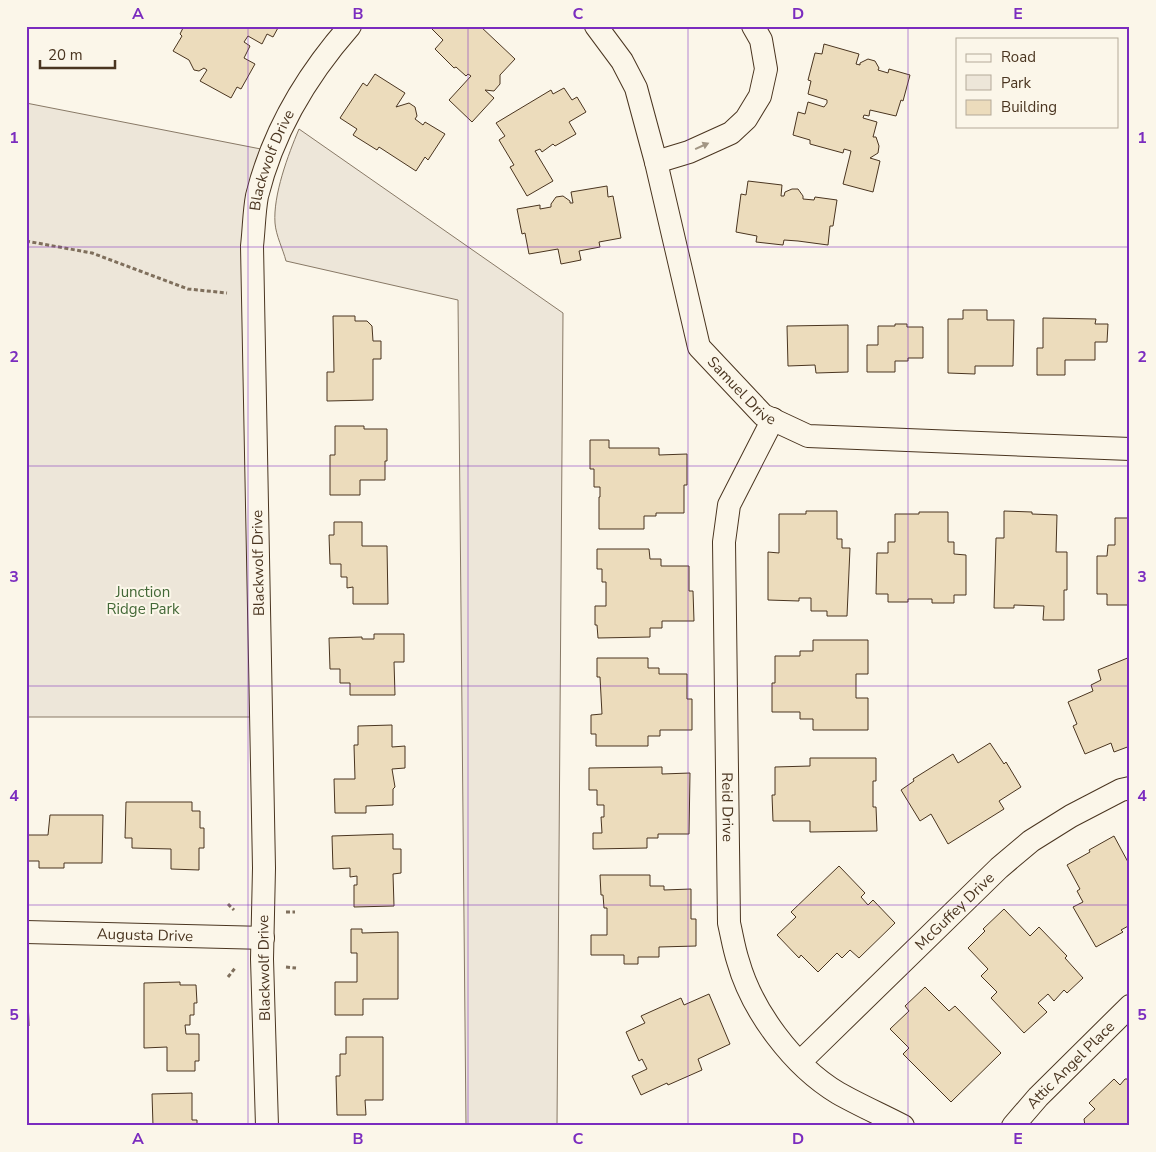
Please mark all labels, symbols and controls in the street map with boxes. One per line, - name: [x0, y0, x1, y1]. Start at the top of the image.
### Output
- text: A: [132, 3, 144, 25]
- text: B: [352, 3, 364, 25]
- text: C: [573, 3, 584, 25]
- text: D: [792, 3, 804, 25]
- text: E: [1013, 3, 1023, 25]
- scale bar: [40, 38, 115, 70]
- legend: [956, 38, 1118, 128]
- text: 20 m: [48, 45, 83, 65]
- text: Road: [1001, 47, 1036, 67]
- text: Park: [1001, 73, 1031, 93]
- text: Building: [1001, 97, 1057, 117]
- street label: Blackwolf Drive: [245, 106, 299, 212]
- text: 1: [9, 127, 19, 149]
- text: 1: [1137, 127, 1147, 149]
- one-way arrow: [695, 142, 709, 150]
- text: 2: [9, 346, 19, 368]
- text: 2: [1137, 346, 1147, 368]
- street label: Samuel Drive: [703, 352, 779, 430]
- street label: Blackwolf Drive: [247, 510, 269, 616]
- text: 3: [9, 566, 19, 588]
- text: 3: [1137, 566, 1147, 588]
- park label: Junction Ridge Park: [107, 582, 180, 619]
- street label: Reid Drive: [717, 772, 738, 842]
- text: 4: [9, 785, 19, 807]
- text: 4: [1137, 785, 1147, 807]
- street label: McGuffey Drive: [911, 868, 999, 955]
- street label: Blackwolf Drive: [253, 915, 275, 1021]
- street label: Augusta Drive: [97, 924, 193, 946]
- text: 5: [9, 1004, 19, 1026]
- text: 5: [1137, 1004, 1147, 1026]
- street label: Attic Angel Place: [1022, 1017, 1119, 1113]
- text: A: [132, 1128, 144, 1150]
- text: B: [352, 1128, 364, 1150]
- text: C: [573, 1128, 584, 1150]
- text: D: [792, 1128, 804, 1150]
- text: E: [1013, 1128, 1023, 1150]

